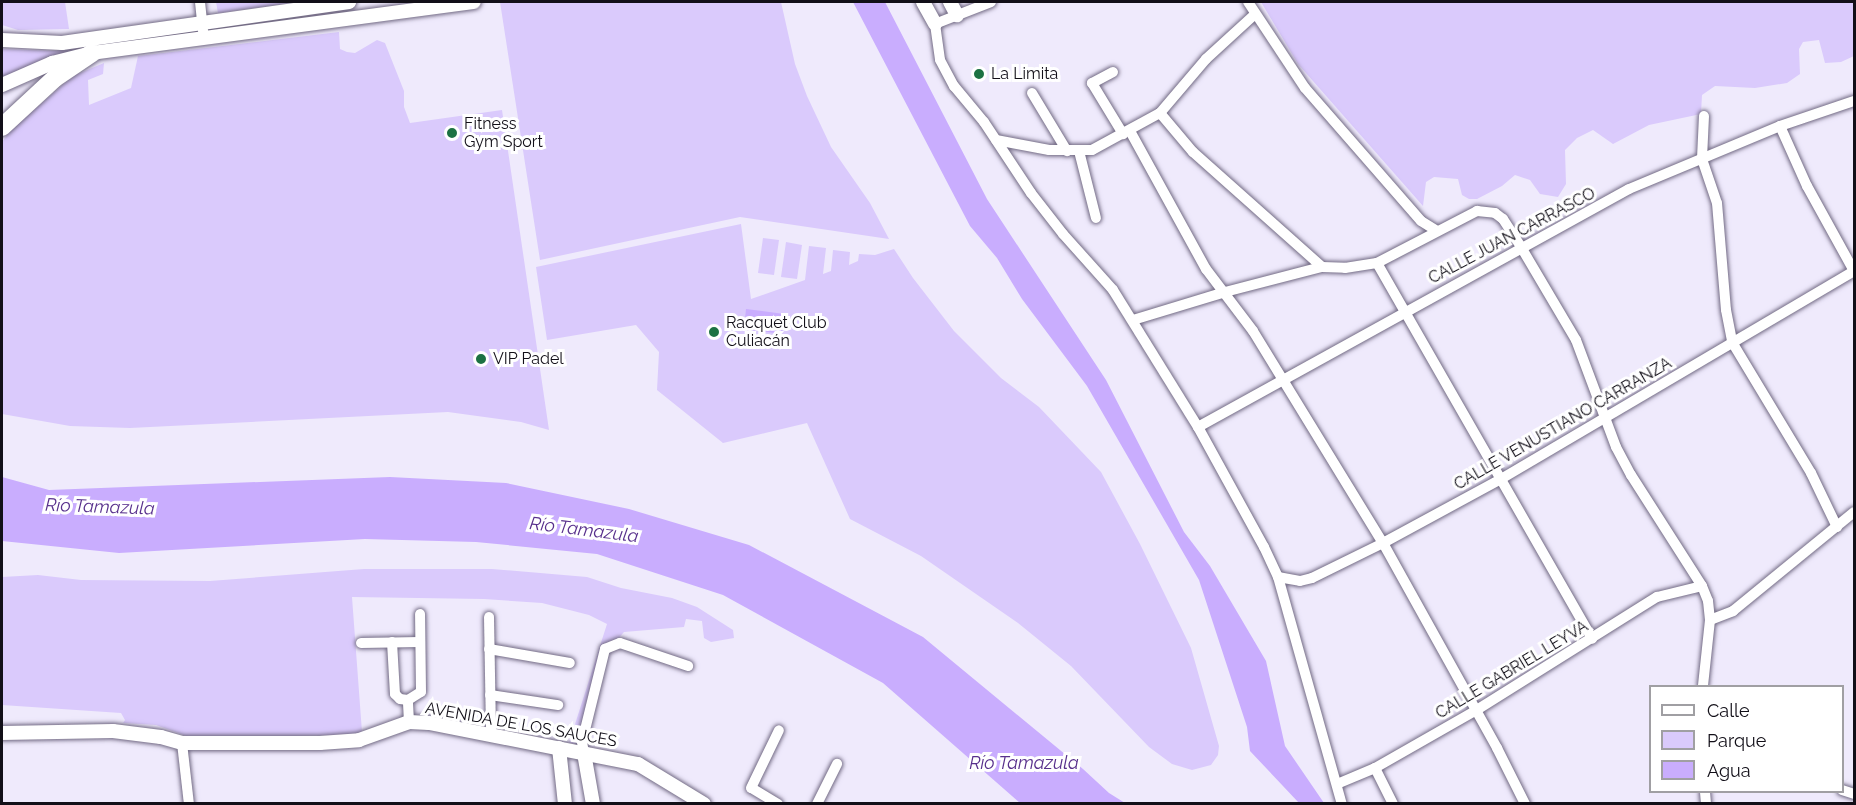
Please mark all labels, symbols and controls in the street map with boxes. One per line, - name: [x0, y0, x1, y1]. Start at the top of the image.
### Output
- place label: La Limita: [991, 64, 1058, 84]
- marker: La Limita: [972, 67, 986, 81]
- place label: Fitness Gym Sport: [464, 114, 543, 152]
- marker: Fitness Gym Sport: [445, 126, 459, 140]
- street label: CALLE JUAN CARRASCO: [1425, 184, 1599, 288]
- place label: Racquet Club Culiacán: [726, 313, 827, 351]
- marker: Racquet Club Culiacán: [707, 325, 721, 339]
- place label: VIP Padel: [493, 349, 564, 369]
- marker: VIP Padel: [474, 352, 488, 366]
- street label: CALLE VENUSTIANO CARRANZA: [1451, 354, 1675, 494]
- water label: Río Tamazula: [45, 494, 155, 520]
- water label: Río Tamazula: [528, 513, 640, 547]
- street label: CALLE GABRIEL LEYVA: [1432, 617, 1592, 723]
- legend: [1649, 685, 1844, 793]
- street label: AVENIDA DE LOS SAUCES: [423, 699, 619, 751]
- text: Calle: [1707, 700, 1750, 721]
- text: Parque: [1707, 730, 1766, 751]
- water label: Río Tamazula: [969, 752, 1079, 774]
- text: Agua: [1707, 760, 1751, 781]

